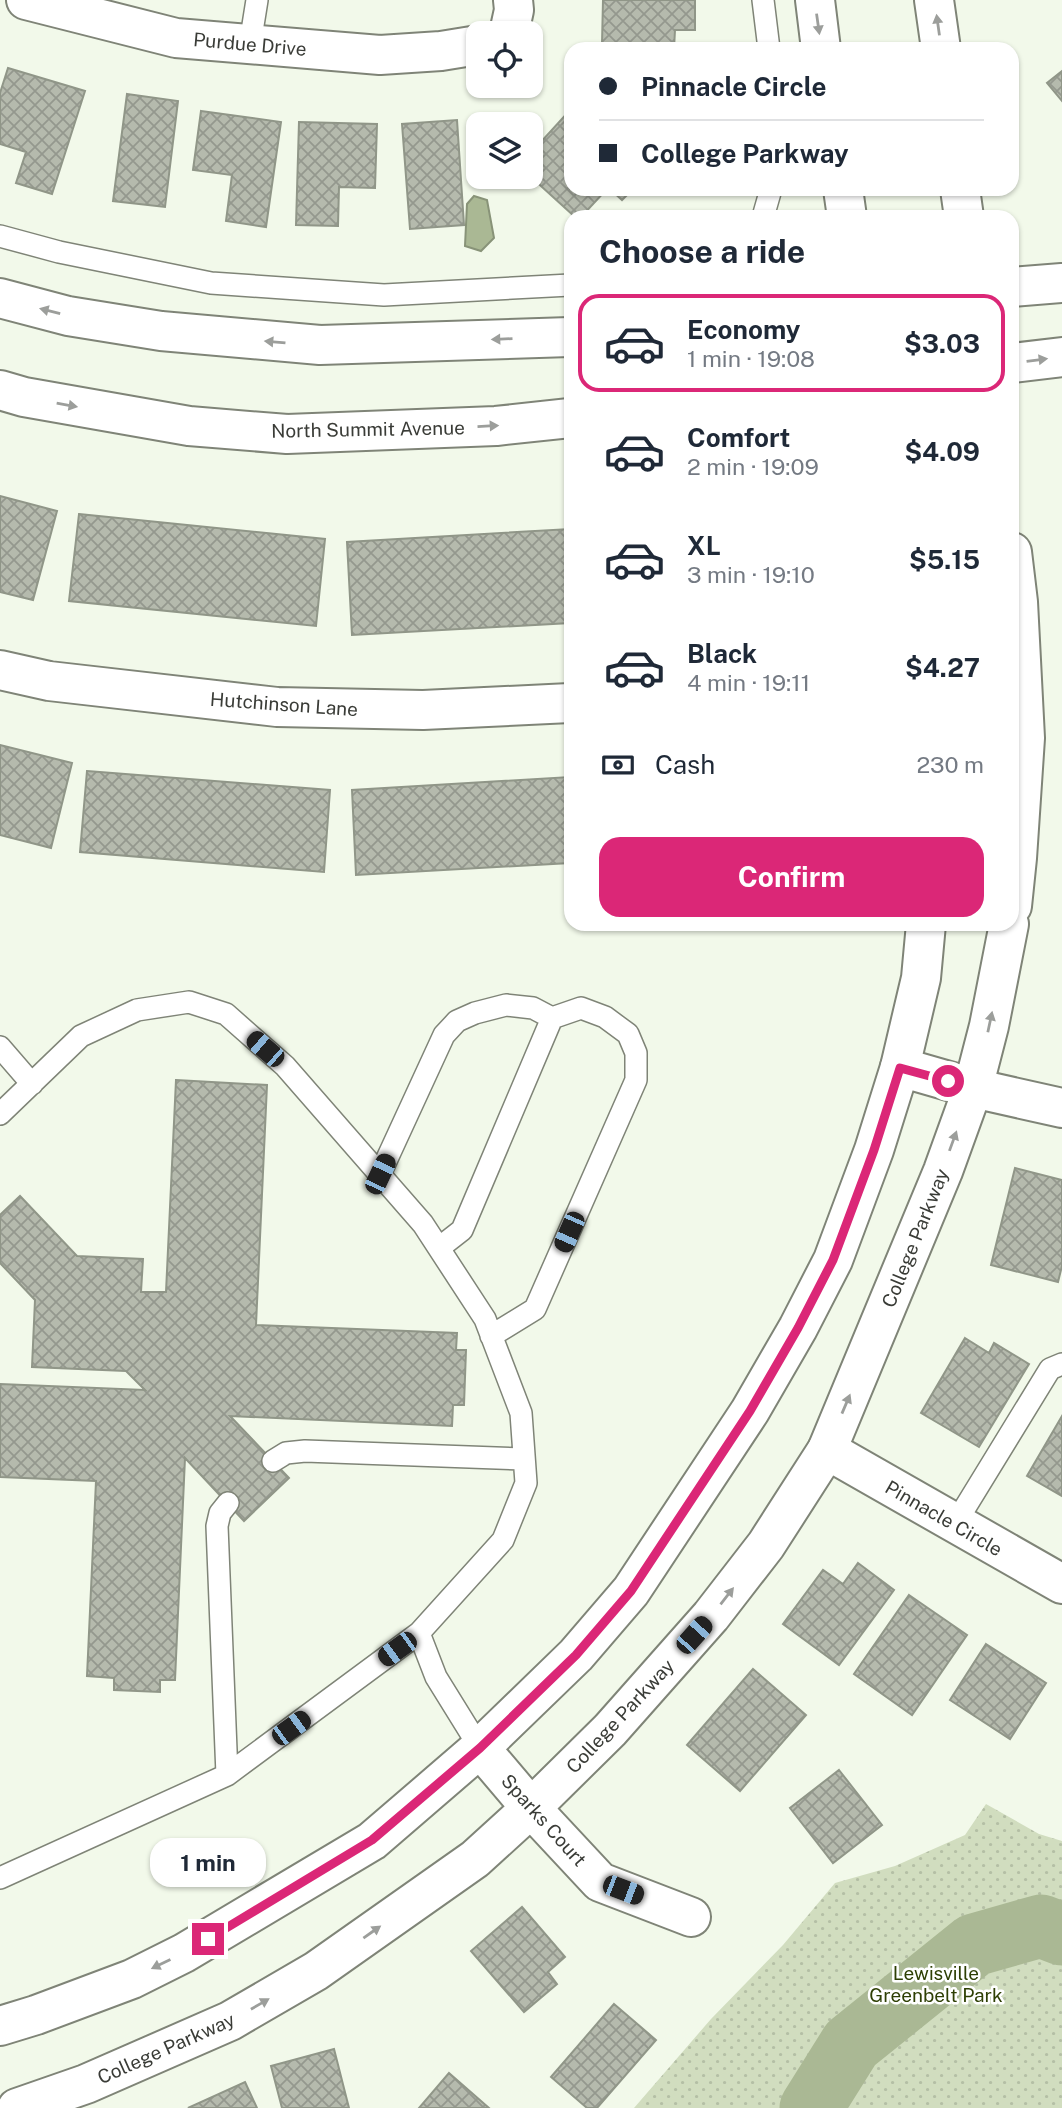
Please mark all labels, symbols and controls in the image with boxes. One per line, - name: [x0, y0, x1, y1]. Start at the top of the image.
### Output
- one-way arrow: [932, 13, 943, 35]
- one-way arrow: [813, 14, 824, 36]
- map controls: [466, 21, 543, 189]
- button: locate: [466, 21, 543, 98]
- street label: Purdue Drive: [192, 28, 308, 60]
- text: Pinnacle Circle: [641, 71, 826, 102]
- button: layers: [466, 112, 543, 189]
- text: College Parkway: [641, 138, 849, 169]
- text: Choose a ride: [599, 233, 805, 270]
- one-way arrow: [39, 305, 61, 316]
- icon: car: [603, 312, 666, 375]
- text: Economy: [687, 314, 800, 345]
- text: $3.03: [904, 328, 980, 359]
- one-way arrow: [491, 334, 513, 345]
- one-way arrow: [264, 336, 286, 347]
- text: 1 min · 19:08: [687, 345, 815, 372]
- one-way arrow: [1026, 354, 1048, 365]
- one-way arrow: [56, 400, 78, 411]
- street label: North Summit Avenue: [271, 416, 465, 442]
- one-way arrow: [477, 420, 499, 431]
- icon: car: [603, 420, 666, 483]
- text: Comfort: [687, 422, 790, 453]
- text: $4.09: [904, 436, 980, 467]
- text: 2 min · 19:09: [687, 453, 819, 480]
- icon: car: [603, 528, 666, 591]
- text: XL: [687, 530, 721, 561]
- text: $5.15: [909, 544, 980, 575]
- text: 3 min · 19:10: [687, 561, 815, 588]
- icon: car: [603, 636, 666, 699]
- text: Black: [687, 638, 757, 669]
- text: $4.27: [905, 652, 980, 683]
- text: 4 min · 19:11: [687, 669, 810, 696]
- street label: Hutchinson Lane: [209, 688, 359, 720]
- icon: cash: [599, 746, 637, 784]
- text: Cash: [655, 749, 715, 780]
- text: 230 m: [916, 751, 984, 778]
- button: Confirm: [599, 837, 984, 917]
- one-way arrow: [985, 1011, 996, 1033]
- car: [243, 1027, 288, 1071]
- route start: [932, 1065, 964, 1097]
- one-way arrow: [948, 1131, 959, 1152]
- car: [362, 1151, 399, 1197]
- street label: College Parkway: [877, 1165, 953, 1311]
- car: [551, 1209, 588, 1255]
- one-way arrow: [841, 1393, 852, 1414]
- street label: Pinnacle Circle: [882, 1476, 1006, 1560]
- one-way arrow: [719, 1587, 733, 1605]
- car: [673, 1612, 716, 1658]
- car: [374, 1628, 421, 1670]
- street label: College Parkway: [562, 1654, 678, 1778]
- car: [268, 1707, 315, 1749]
- street label: Sparks Court: [497, 1770, 591, 1870]
- callout: 1 min: [150, 1838, 266, 1886]
- text: 1 min: [180, 1849, 236, 1876]
- car: [600, 1873, 647, 1907]
- route end: [192, 1923, 224, 1955]
- one-way arrow: [363, 1925, 381, 1939]
- one-way arrow: [151, 1959, 171, 1970]
- park label: Lewisville Greenbelt Park: [869, 1962, 1003, 2006]
- one-way arrow: [250, 1998, 269, 2010]
- street label: College Parkway: [94, 2008, 238, 2088]

